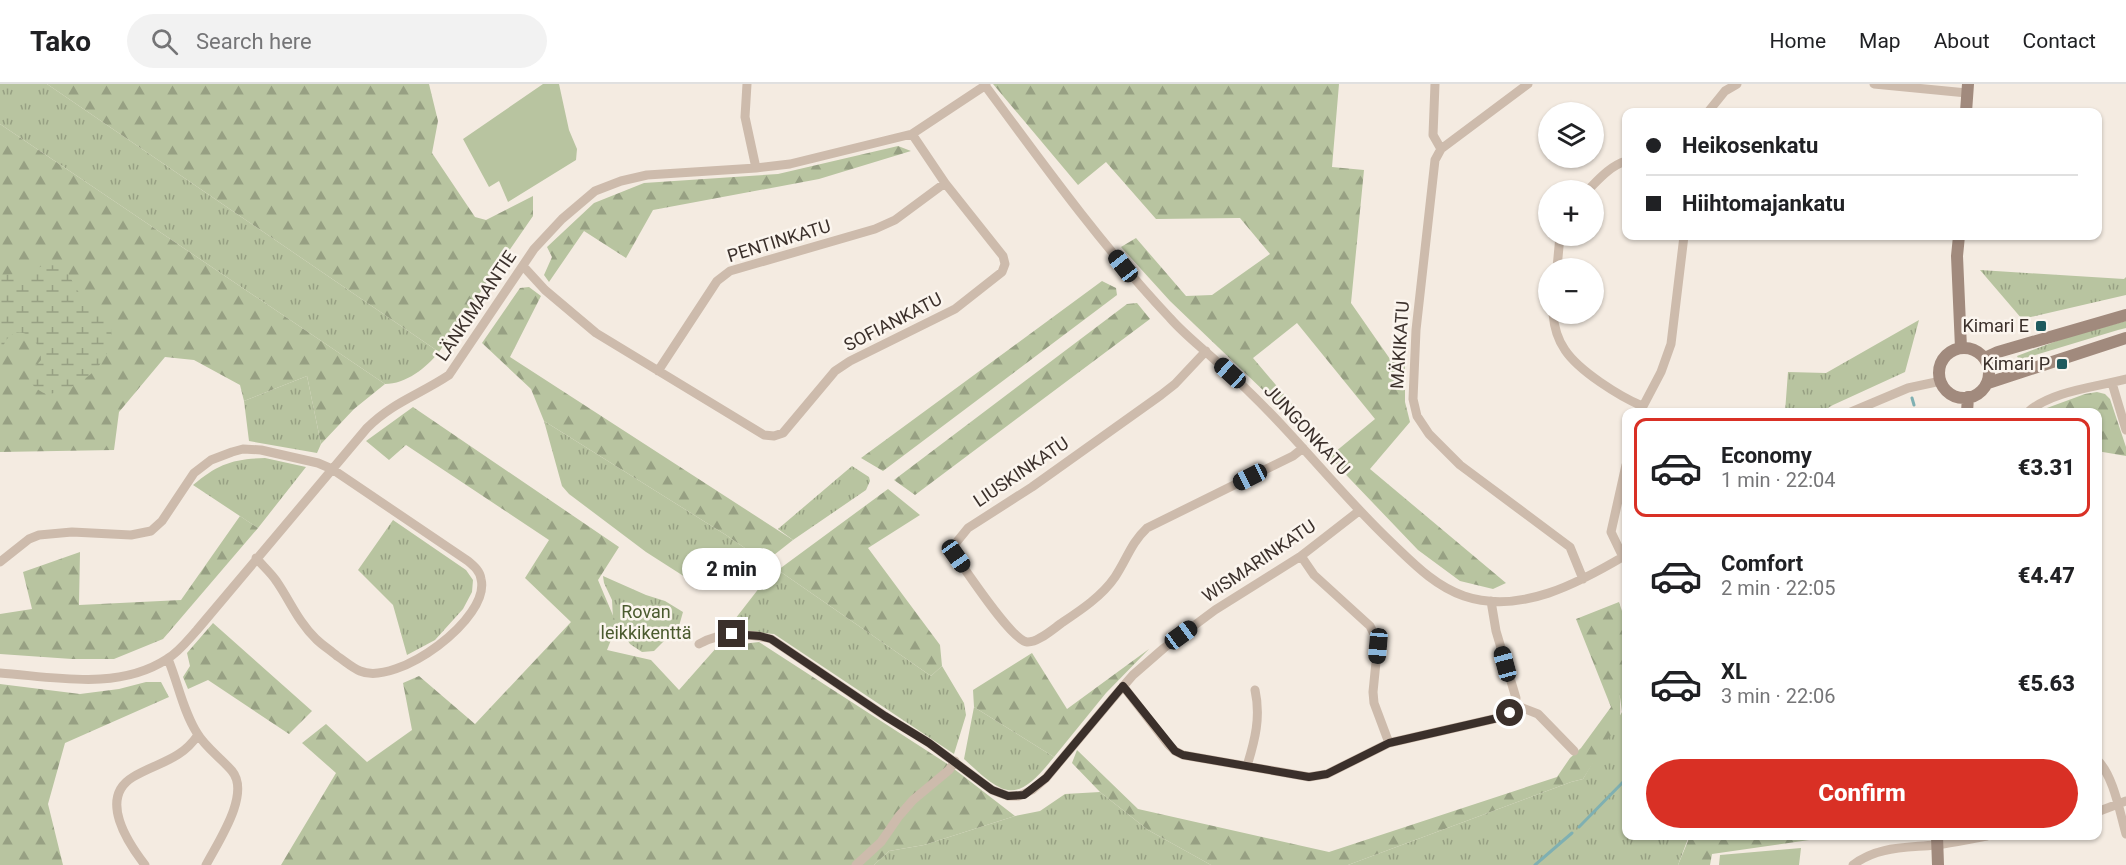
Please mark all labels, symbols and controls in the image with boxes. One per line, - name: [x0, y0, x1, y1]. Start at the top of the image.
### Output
- search box: [127, 14, 547, 68]
- text: Tako: [30, 25, 91, 58]
- icon: search: [148, 25, 181, 58]
- text: Search here: [196, 29, 312, 54]
- text: Home: [1770, 29, 1826, 53]
- text: Map: [1859, 29, 1901, 53]
- text: About: [1934, 29, 1990, 53]
- text: Contact: [2023, 29, 2096, 53]
- map controls: [1538, 102, 1604, 324]
- button: layers: [1538, 102, 1604, 168]
- text: Heikosenkatu: [1682, 133, 1818, 158]
- button: +: [1538, 180, 1604, 246]
- text: Hiihtomajankatu: [1682, 191, 1845, 216]
- street label: PENTINKATU: [725, 215, 833, 266]
- car: [1105, 246, 1141, 286]
- street label: LÄNKIMAANTIE: [431, 247, 520, 365]
- button: −: [1538, 258, 1604, 324]
- street label: SOFIANKATU: [840, 288, 945, 355]
- street label: MÄKIKATU: [1386, 300, 1413, 390]
- place label: Kimari E: [1963, 315, 2029, 336]
- marker: Kimari E: [2034, 319, 2048, 333]
- place label: Kimari P: [1982, 353, 2050, 374]
- car: [1211, 354, 1249, 392]
- marker: Kimari P: [2055, 357, 2069, 371]
- street label: JUNGONKATU: [1260, 380, 1355, 479]
- street label: LIUSKINKATU: [969, 432, 1072, 511]
- icon: car: [1649, 441, 1703, 495]
- text: Economy: [1721, 443, 1812, 468]
- text: €3.31: [2018, 455, 2075, 480]
- car: [1230, 461, 1270, 493]
- text: 1 min · 22:04: [1721, 468, 1836, 492]
- street label: WISMARINKATU: [1198, 515, 1319, 606]
- car: [938, 536, 974, 576]
- callout: 2 min: [682, 547, 782, 589]
- icon: car: [1649, 549, 1703, 603]
- text: Comfort: [1721, 551, 1803, 576]
- text: 2 min: [706, 557, 757, 581]
- text: €4.47: [2018, 563, 2075, 588]
- text: 2 min · 22:05: [1721, 576, 1836, 600]
- park label: Rovan leikkikenttä: [601, 601, 691, 643]
- car: [1161, 617, 1201, 653]
- route end: [718, 620, 745, 647]
- car: [1367, 627, 1389, 665]
- car: [1492, 644, 1518, 684]
- icon: car: [1649, 657, 1703, 711]
- text: XL: [1721, 659, 1747, 684]
- text: €5.63: [2018, 671, 2075, 696]
- text: 3 min · 22:06: [1721, 684, 1836, 708]
- route start: [1496, 699, 1523, 726]
- button: Confirm: [1646, 759, 2078, 828]

